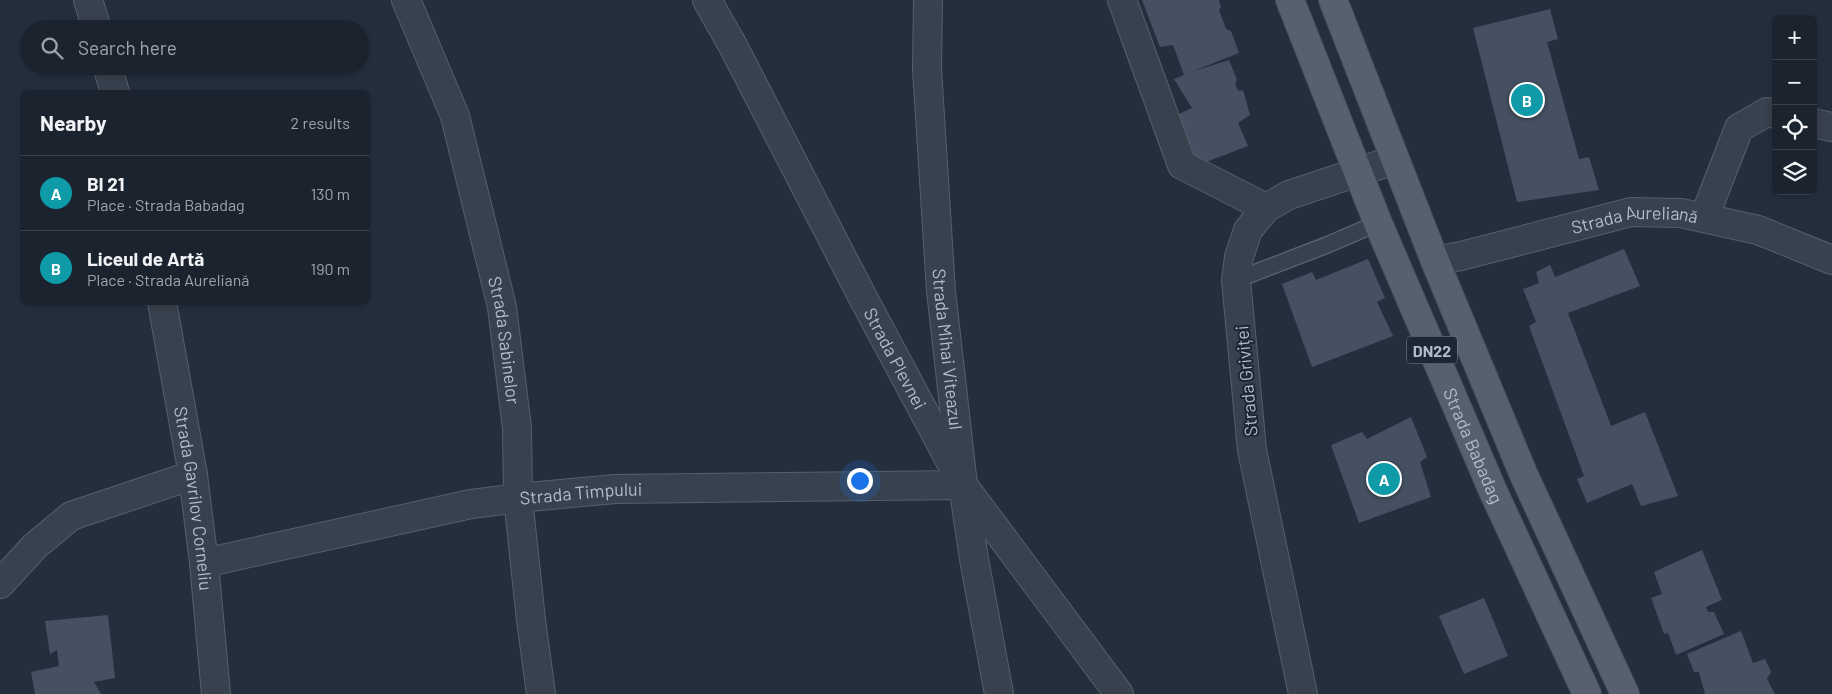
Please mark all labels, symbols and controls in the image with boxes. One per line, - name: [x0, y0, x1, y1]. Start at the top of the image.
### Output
- map controls: [1772, 15, 1817, 195]
- button: +: [1772, 15, 1817, 60]
- search box: [20, 20, 370, 75]
- icon: search: [38, 34, 66, 62]
- text: Search here: [78, 36, 177, 59]
- button: −: [1772, 60, 1817, 105]
- pin: B: [1511, 81, 1543, 119]
- button: locate: [1772, 105, 1817, 150]
- text: Nearby: [40, 110, 106, 135]
- text: 2 results: [291, 113, 350, 132]
- button: layers: [1772, 150, 1817, 195]
- text: Bl 21: [87, 172, 124, 195]
- text: A: [51, 184, 61, 203]
- text: 130 m: [311, 184, 350, 203]
- text: Place · Strada Babadag: [87, 195, 245, 214]
- street label: Strada Aureliană: [1569, 200, 1700, 238]
- text: Liceul de Artă: [87, 247, 204, 270]
- text: B: [51, 259, 61, 278]
- text: 190 m: [311, 259, 350, 278]
- street label: Strada Mihai Viteazul: [929, 268, 968, 431]
- text: Place · Strada Aureliană: [87, 270, 249, 289]
- street label: Strada Sabinelor: [484, 274, 525, 406]
- street label: Strada Plevnei: [859, 304, 931, 413]
- street label: Strada Griviței: [1230, 325, 1262, 437]
- road number: DN22: [1407, 336, 1457, 364]
- street label: Strada Babadag: [1439, 385, 1508, 507]
- street label: Strada Gavrilov Corneliu: [170, 404, 217, 591]
- pin: A: [1368, 460, 1400, 498]
- your location: [847, 468, 873, 494]
- street label: Strada Timpului: [519, 478, 642, 509]

